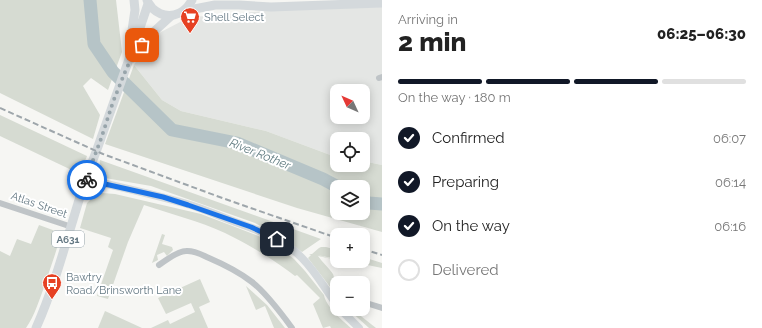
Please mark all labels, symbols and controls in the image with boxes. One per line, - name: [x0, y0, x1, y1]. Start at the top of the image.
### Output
- supermarket icon: Shell Select: [179, 6, 201, 34]
- place label: Shell Select: [204, 11, 265, 24]
- text: Arriving in: [398, 12, 458, 27]
- text: 06:25–06:30: [657, 25, 746, 43]
- text: 2 min: [398, 27, 466, 57]
- pin: [125, 28, 159, 62]
- icon: bag: [131, 34, 153, 56]
- north arrow: [330, 84, 370, 124]
- map controls: [330, 84, 370, 316]
- text: On the way · 180 m: [398, 90, 511, 105]
- icon: check: [398, 127, 420, 149]
- text: Confirmed: [432, 129, 505, 147]
- text: 06:07: [713, 131, 746, 146]
- button: locate: [330, 132, 370, 172]
- water label: River Rother: [228, 135, 293, 173]
- courier: [67, 160, 107, 200]
- icon: bike: [76, 169, 98, 191]
- icon: check: [398, 171, 420, 193]
- text: Preparing: [432, 173, 499, 191]
- text: 06:14: [715, 175, 746, 190]
- button: layers: [330, 180, 370, 220]
- street label: Atlas Street: [9, 189, 69, 221]
- icon: check: [398, 215, 420, 237]
- text: On the way: [432, 217, 510, 235]
- text: 06:16: [714, 219, 746, 234]
- pin: [260, 222, 294, 256]
- icon: home: [266, 228, 288, 250]
- button: +: [330, 228, 370, 268]
- road number: A631: [52, 231, 84, 247]
- text: Delivered: [432, 261, 499, 279]
- place label: Bawtry Road/Brinsworth Lane: [66, 271, 182, 297]
- bus stop icon: Bawtry Road/Brinsworth Lane: [41, 272, 63, 300]
- button: −: [330, 276, 370, 316]

